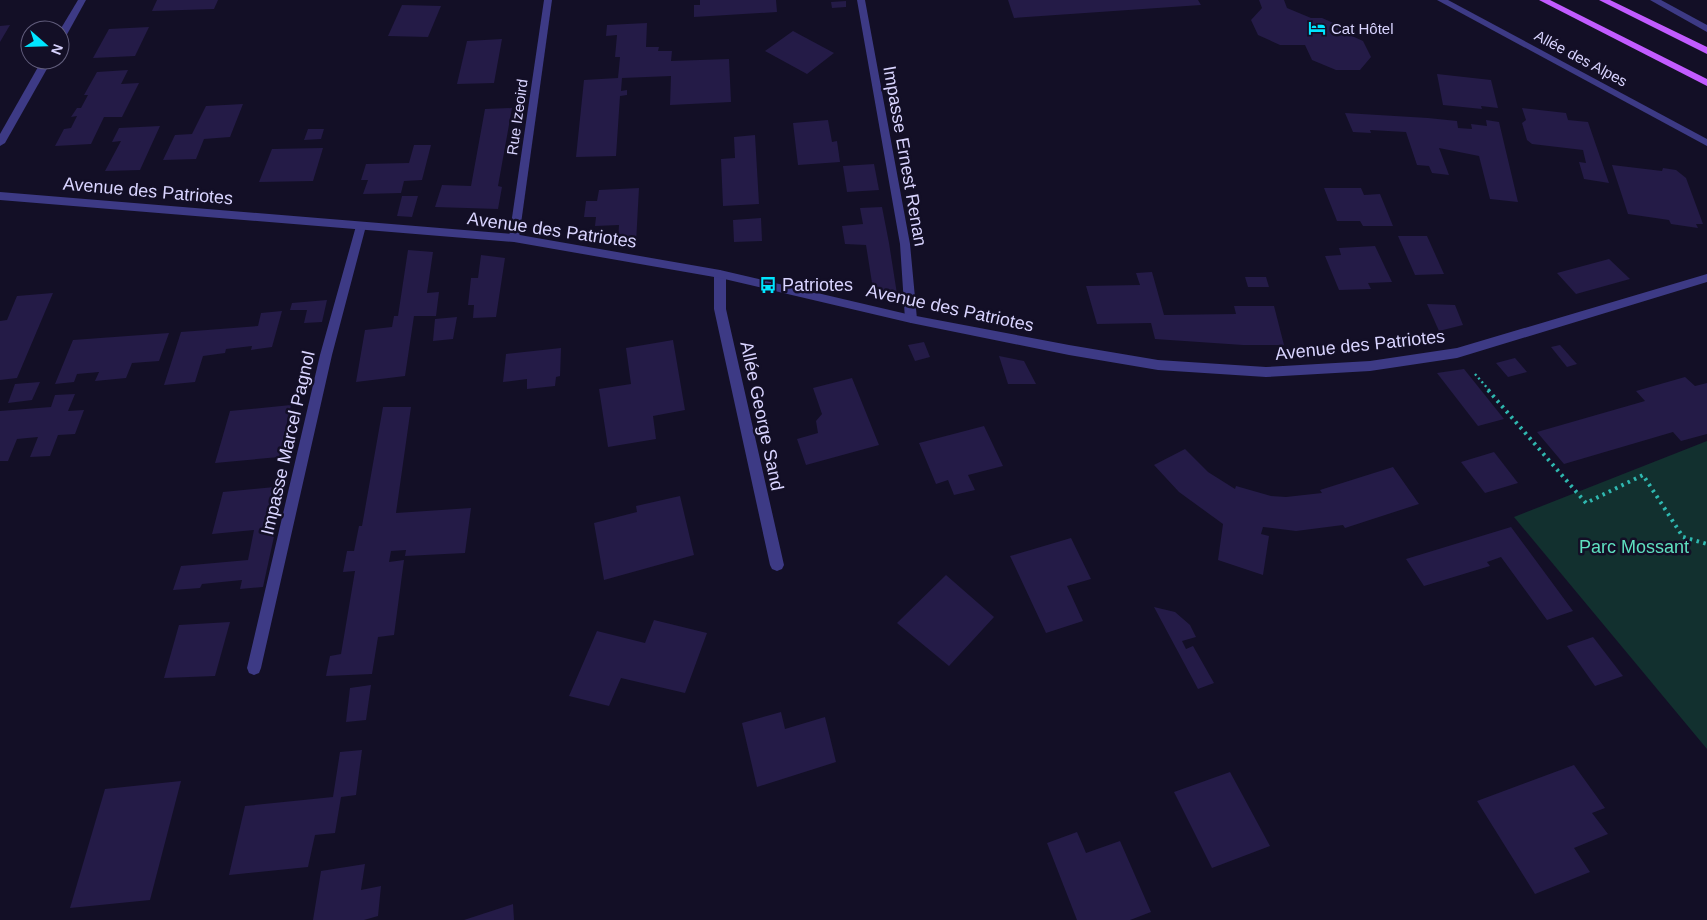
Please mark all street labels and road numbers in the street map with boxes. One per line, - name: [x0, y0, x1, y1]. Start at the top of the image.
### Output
- street label: Allée des Alpes: [1532, 26, 1630, 90]
- street label: Impasse Ernest Renan: [879, 64, 931, 248]
- street label: Rue Izeoird: [503, 78, 531, 156]
- street label: Avenue des Patriotes: [62, 174, 234, 208]
- street label: Avenue des Patriotes: [466, 208, 638, 252]
- street label: Avenue des Patriotes: [864, 280, 1036, 336]
- street label: Avenue des Patriotes: [1274, 326, 1446, 364]
- street label: Allée George Sand: [736, 340, 788, 492]
- street label: Impasse Marcel Pagnol: [257, 349, 319, 537]

